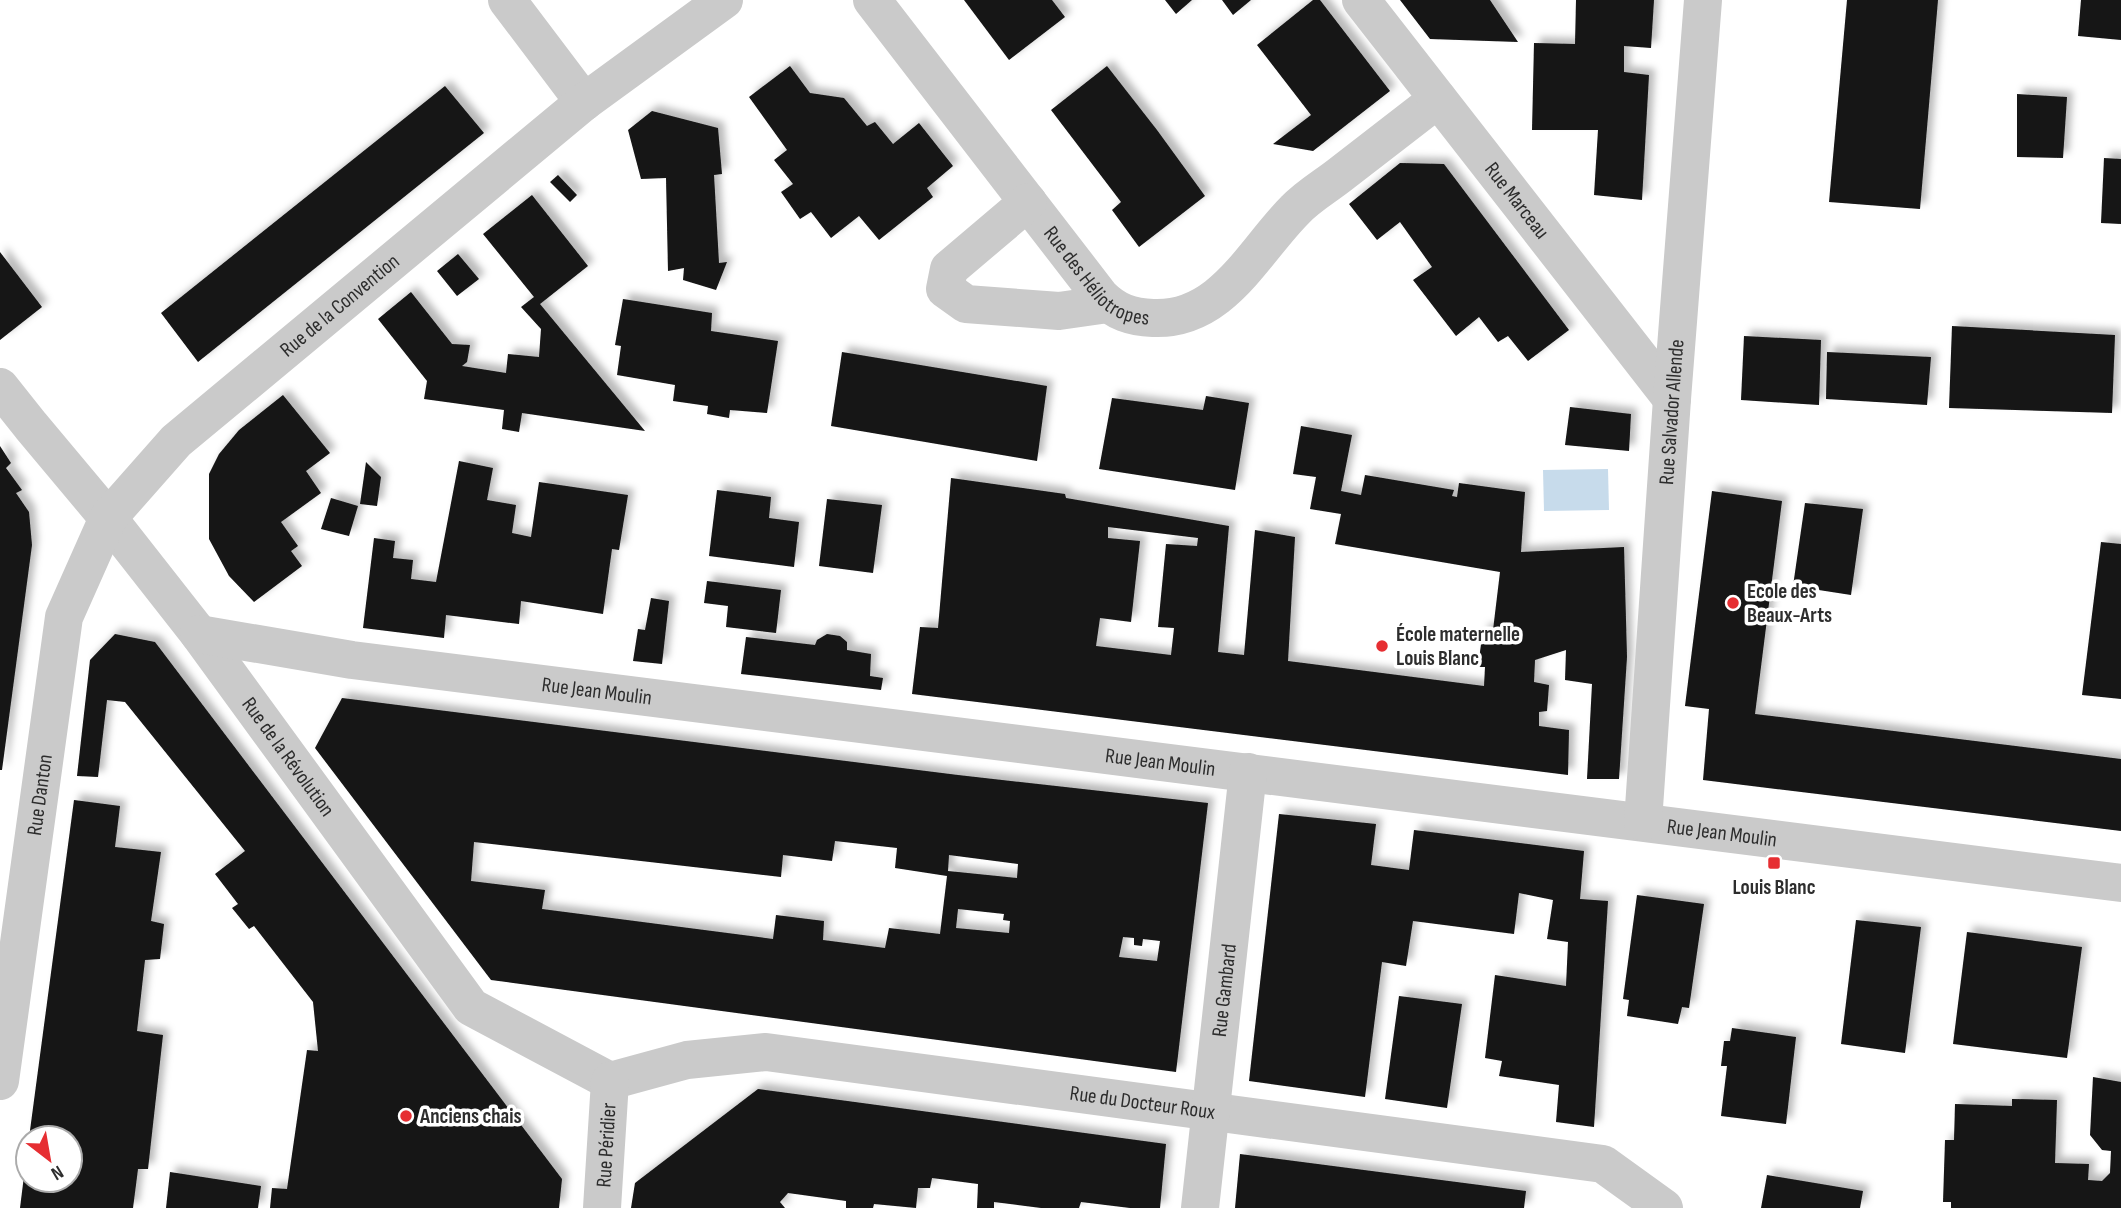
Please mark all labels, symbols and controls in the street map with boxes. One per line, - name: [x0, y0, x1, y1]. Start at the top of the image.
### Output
- street label: Rue Marceau: [1479, 157, 1554, 244]
- street label: Rue des Héliotropes: [1038, 222, 1150, 331]
- street label: Rue de la Convention: [275, 249, 404, 362]
- street label: Rue Salvador Allende: [1654, 338, 1690, 486]
- place label: Ecole des Beaux-Arts: [1747, 579, 1832, 628]
- marker: Ecole des Beaux-Arts: [1725, 595, 1741, 611]
- place label: École maternelle Louis Blanc: [1396, 622, 1520, 671]
- marker: École maternelle Louis Blanc: [1374, 638, 1390, 654]
- street label: Rue Jean Moulin: [540, 672, 653, 711]
- street label: Rue de la Révolution: [236, 692, 340, 821]
- street label: Rue Jean Moulin: [1104, 743, 1217, 782]
- street label: Rue Danton: [22, 753, 58, 837]
- street label: Rue Jean Moulin: [1665, 814, 1778, 853]
- marker: Louis Blanc: [1766, 855, 1782, 871]
- place label: Louis Blanc: [1732, 875, 1816, 900]
- street label: Rue Gambard: [1207, 943, 1242, 1038]
- street label: Rue du Docteur Roux: [1068, 1081, 1217, 1125]
- street label: Rue Péridier: [591, 1102, 622, 1188]
- place label: Anciens chais: [419, 1104, 522, 1129]
- marker: Anciens chais: [398, 1108, 414, 1124]
- north arrow: [14, 1124, 84, 1194]
- text: N: [47, 1160, 67, 1185]

